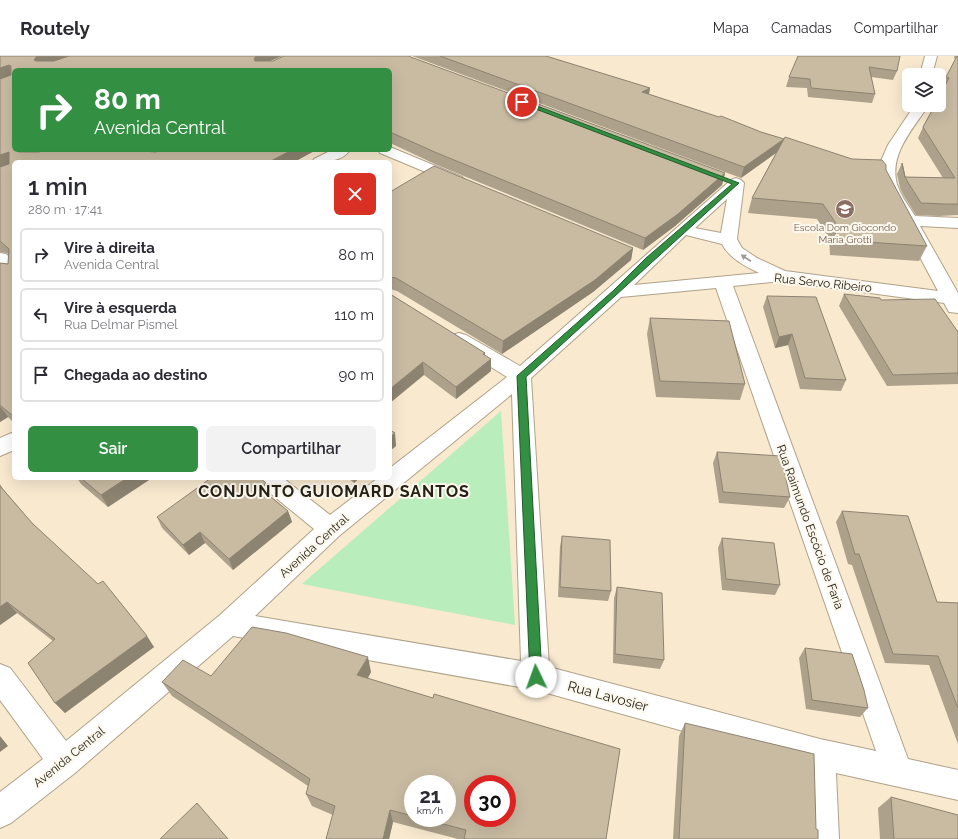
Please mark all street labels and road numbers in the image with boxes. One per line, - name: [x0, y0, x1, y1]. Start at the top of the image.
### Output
- street label: Rua Servo Ribeiro: [774, 271, 872, 295]
- street label: Rua Raimundo Escócio de Faria: [774, 443, 846, 611]
- street label: Avenida Central: [277, 511, 352, 581]
- street label: Rua Lavosier: [566, 678, 650, 714]
- street label: Avenida Central: [30, 723, 108, 790]

